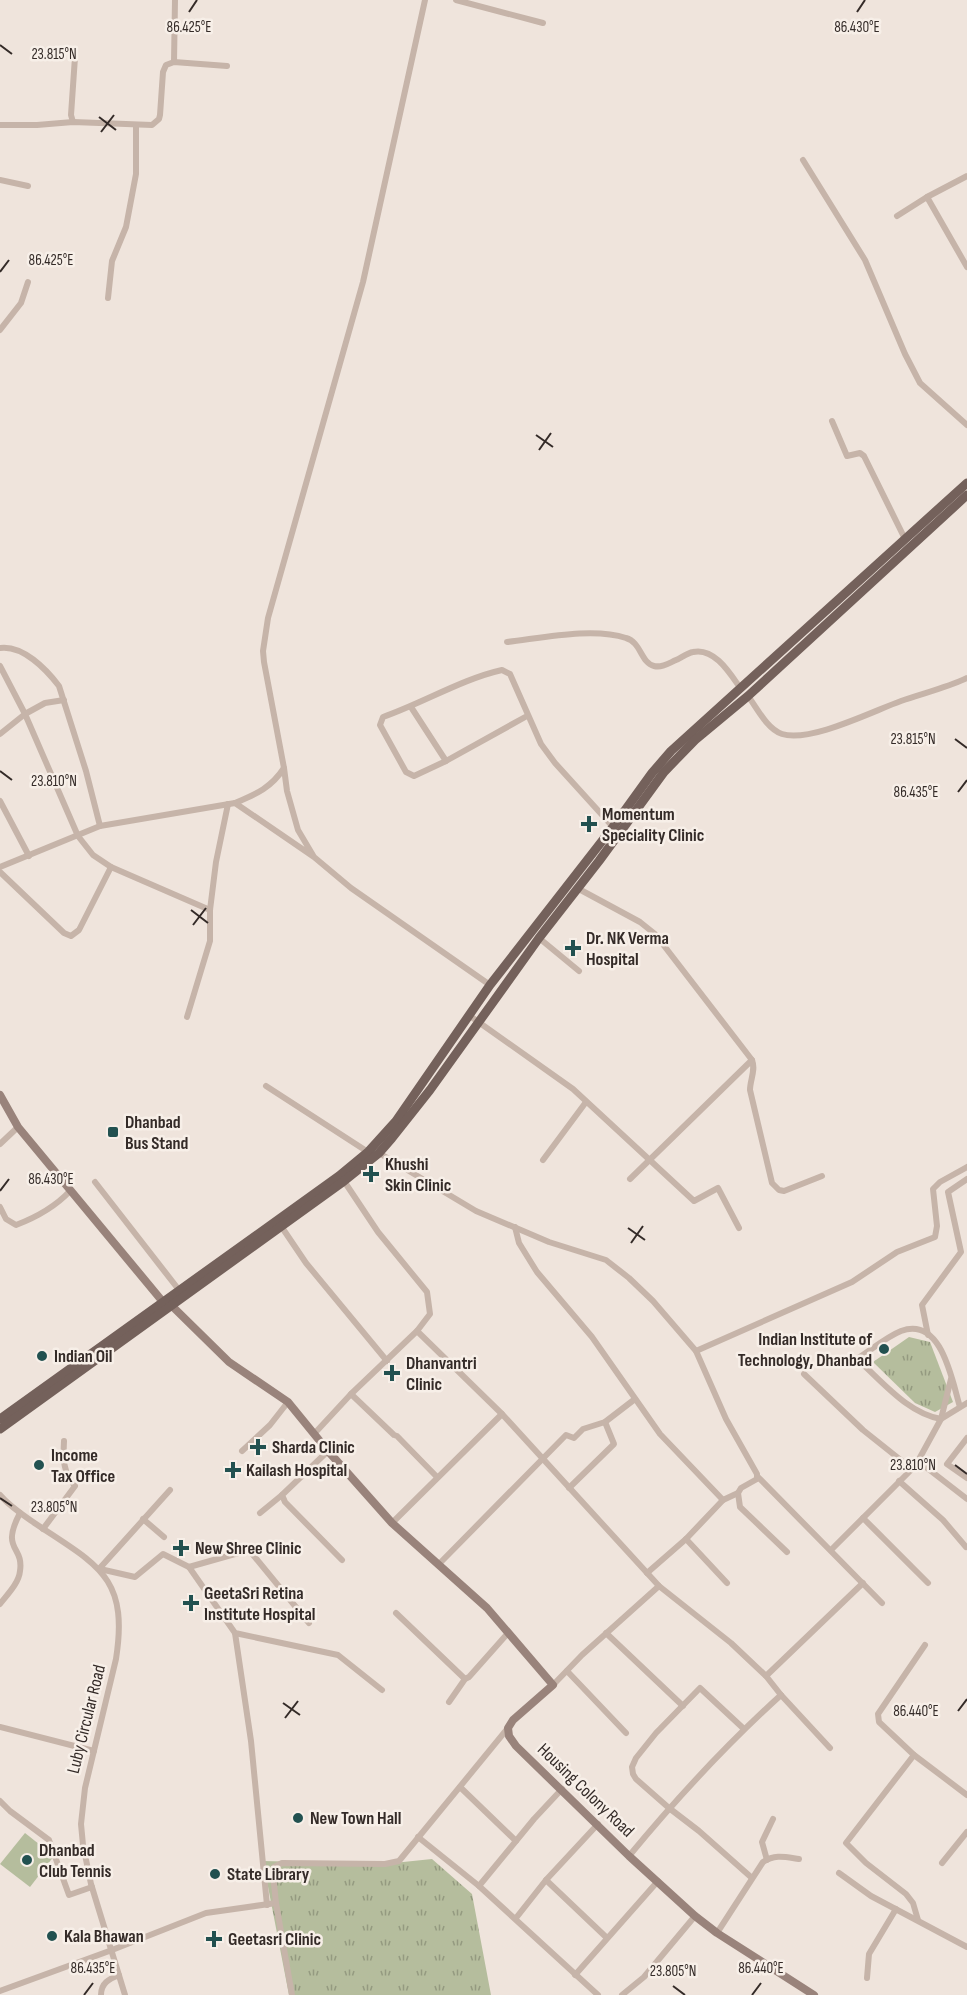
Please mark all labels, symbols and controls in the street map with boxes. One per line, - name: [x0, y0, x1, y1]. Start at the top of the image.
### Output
- text: 86.425°E: [167, 18, 211, 37]
- text: 86.430°E: [834, 18, 880, 37]
- text: 23.815°N: [31, 45, 77, 64]
- text: 86.425°E: [29, 251, 73, 270]
- text: 23.815°N: [890, 730, 936, 749]
- text: 23.810°N: [31, 772, 77, 791]
- text: 86.435°E: [894, 783, 938, 802]
- place label: Momentum Speciality Clinic: [602, 804, 704, 846]
- marker: Momentum Speciality Clinic: [580, 815, 598, 833]
- place label: Dr. NK Verma Hospital: [586, 928, 669, 970]
- marker: Dr. NK Verma Hospital: [564, 939, 582, 957]
- place label: Dhanbad Bus Stand: [125, 1112, 189, 1154]
- marker: Dhanbad Bus Stand: [106, 1125, 120, 1139]
- place label: Khushi Skin Clinic: [385, 1154, 451, 1196]
- marker: Khushi Skin Clinic: [362, 1165, 380, 1183]
- text: 86.430°E: [28, 1170, 74, 1189]
- place label: Indian Institute of Technology, Dhanbad: [738, 1329, 872, 1371]
- marker: Indian Institute of Technology, Dhanbad: [877, 1342, 891, 1356]
- place label: Indian Oil: [54, 1346, 112, 1367]
- marker: Indian Oil: [35, 1349, 49, 1363]
- place label: Dhanvantri Clinic: [406, 1353, 477, 1395]
- marker: Dhanvantri Clinic: [383, 1364, 401, 1382]
- place label: Sharda Clinic: [272, 1437, 355, 1458]
- marker: Sharda Clinic: [249, 1438, 267, 1456]
- place label: Income Tax Office: [51, 1445, 115, 1487]
- text: 23.810°N: [890, 1456, 936, 1475]
- marker: Income Tax Office: [32, 1458, 46, 1472]
- place label: Kailash Hospital: [246, 1460, 347, 1481]
- marker: Kailash Hospital: [224, 1461, 242, 1479]
- text: 23.805°N: [31, 1498, 77, 1517]
- place label: New Shree Clinic: [195, 1538, 302, 1559]
- marker: New Shree Clinic: [172, 1539, 190, 1557]
- place label: GeetaSri Retina Institute Hospital: [204, 1583, 315, 1625]
- marker: GeetaSri Retina Institute Hospital: [182, 1594, 200, 1612]
- street label: Luby Circular Road: [63, 1663, 110, 1776]
- text: 86.440°E: [893, 1702, 939, 1721]
- street label: Housing Colony Road: [533, 1739, 638, 1842]
- place label: New Town Hall: [310, 1808, 401, 1829]
- marker: New Town Hall: [291, 1811, 305, 1825]
- place label: Dhanbad Club Tennis: [39, 1840, 111, 1882]
- marker: Dhanbad Club Tennis: [20, 1853, 34, 1867]
- place label: State Library: [227, 1864, 310, 1885]
- marker: State Library: [208, 1867, 222, 1881]
- place label: Kala Bhawan: [64, 1926, 144, 1947]
- marker: Kala Bhawan: [45, 1929, 59, 1943]
- place label: Geetasri Clinic: [228, 1929, 321, 1950]
- marker: Geetasri Clinic: [205, 1930, 223, 1948]
- text: 86.435°E: [71, 1959, 115, 1978]
- text: 86.440°E: [738, 1959, 784, 1978]
- text: 23.805°N: [650, 1962, 696, 1981]

